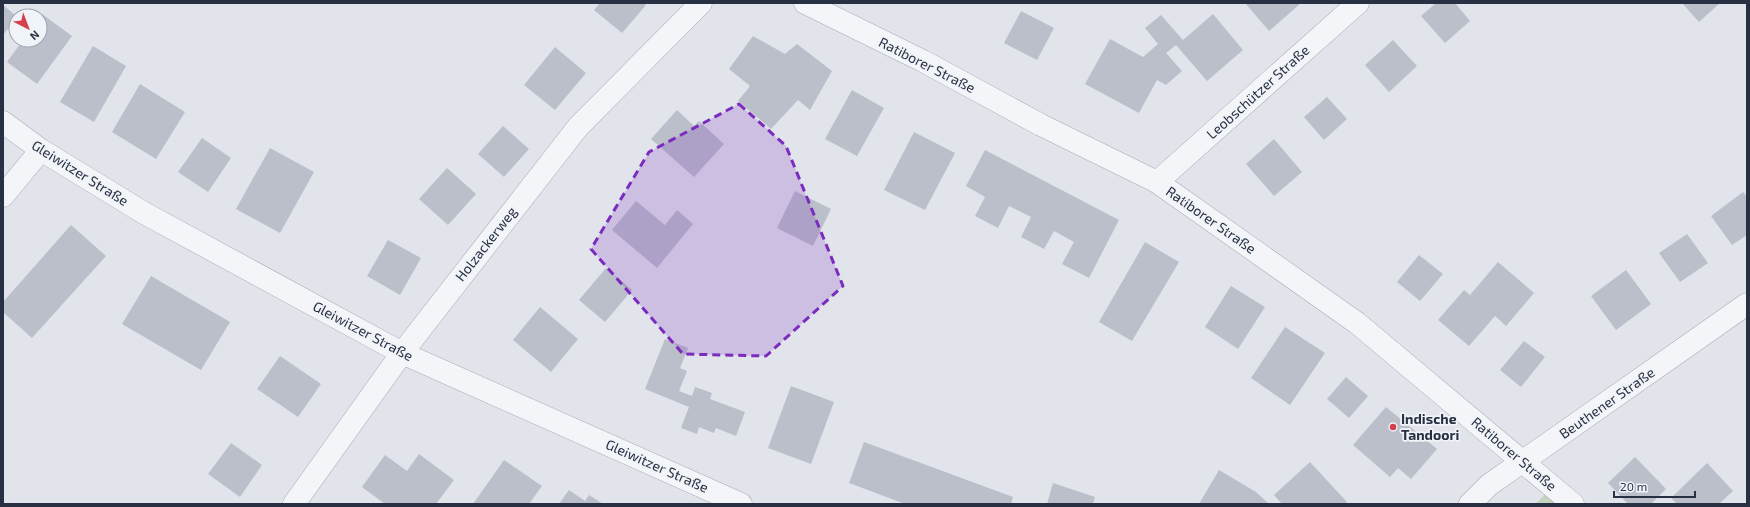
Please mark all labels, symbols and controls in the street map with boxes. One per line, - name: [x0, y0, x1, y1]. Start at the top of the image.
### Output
- north arrow: [8, 8, 48, 48]
- text: N: [28, 28, 42, 43]
- street label: Ratiborer Straße: [876, 33, 978, 96]
- street label: Leobschützer Straße: [1203, 41, 1313, 142]
- street label: Gleiwitzer Straße: [29, 136, 132, 209]
- street label: Ratiborer Straße: [1163, 182, 1260, 257]
- street label: Holzackerweg: [451, 203, 520, 284]
- street label: Gleiwitzer Straße: [310, 297, 416, 364]
- street label: Beuthener Straße: [1556, 363, 1658, 442]
- place label: Indische Tandoori: [1401, 410, 1459, 443]
- street label: Ratiborer Straße: [1468, 413, 1560, 494]
- marker: Indische Tandoori: [1388, 422, 1398, 432]
- street label: Gleiwitzer Straße: [603, 435, 711, 496]
- scale bar: [1614, 473, 1695, 499]
- text: 20 m: [1620, 479, 1647, 493]

